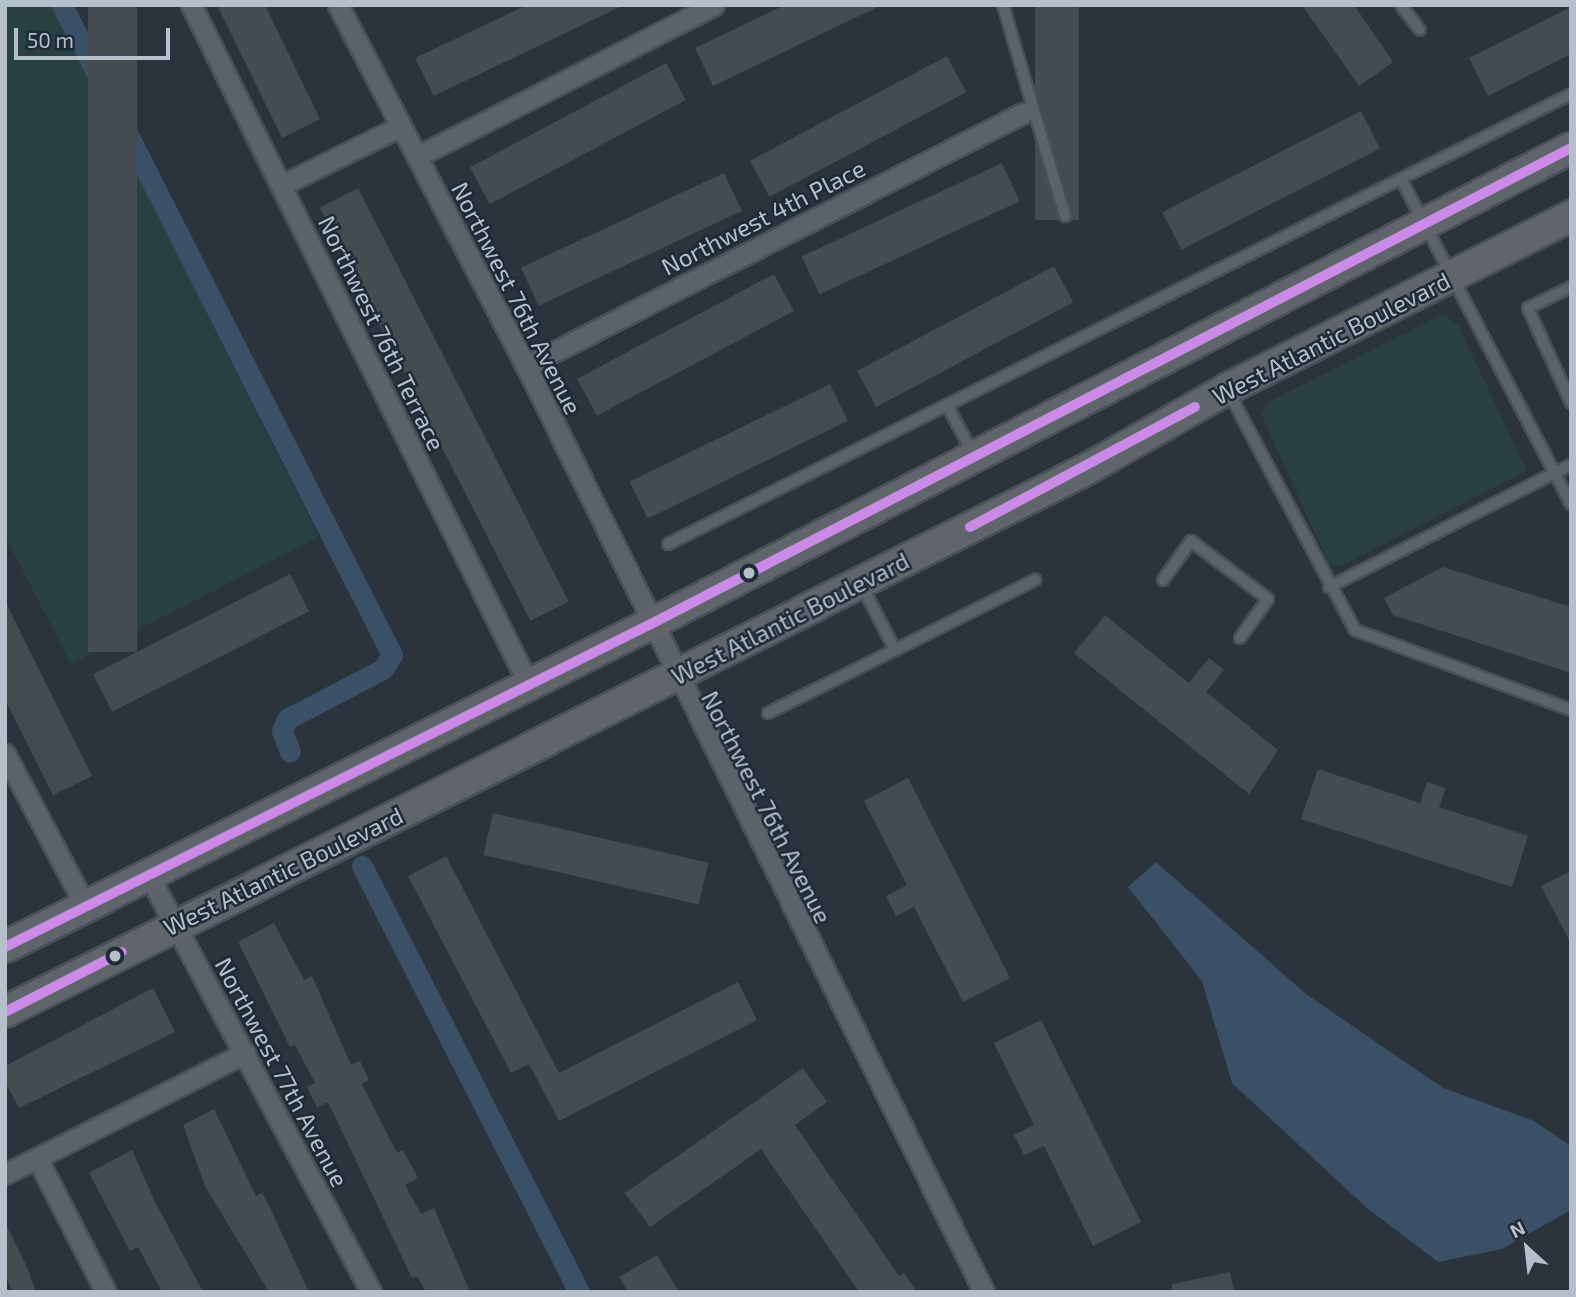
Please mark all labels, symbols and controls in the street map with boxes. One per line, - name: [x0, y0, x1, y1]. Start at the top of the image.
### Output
- scale bar: [18, 14, 173, 58]
- text: 50 m: [27, 27, 74, 52]
- street label: Northwest 4th Place: [656, 153, 870, 281]
- street label: Northwest 76th Avenue: [446, 177, 588, 419]
- street label: Northwest 76th Terrace: [313, 211, 451, 455]
- street label: West Atlantic Boulevard: [1207, 265, 1455, 411]
- street label: West Atlantic Boulevard: [666, 545, 914, 691]
- unlabelled marker: [742, 566, 756, 580]
- street label: Northwest 76th Avenue: [696, 686, 838, 928]
- street label: West Atlantic Boulevard: [158, 800, 408, 942]
- unlabelled marker: [108, 949, 122, 963]
- street label: Northwest 77th Avenue: [209, 952, 355, 1192]
- north arrow: [1492, 1213, 1562, 1283]
- text: N: [1506, 1215, 1529, 1242]

